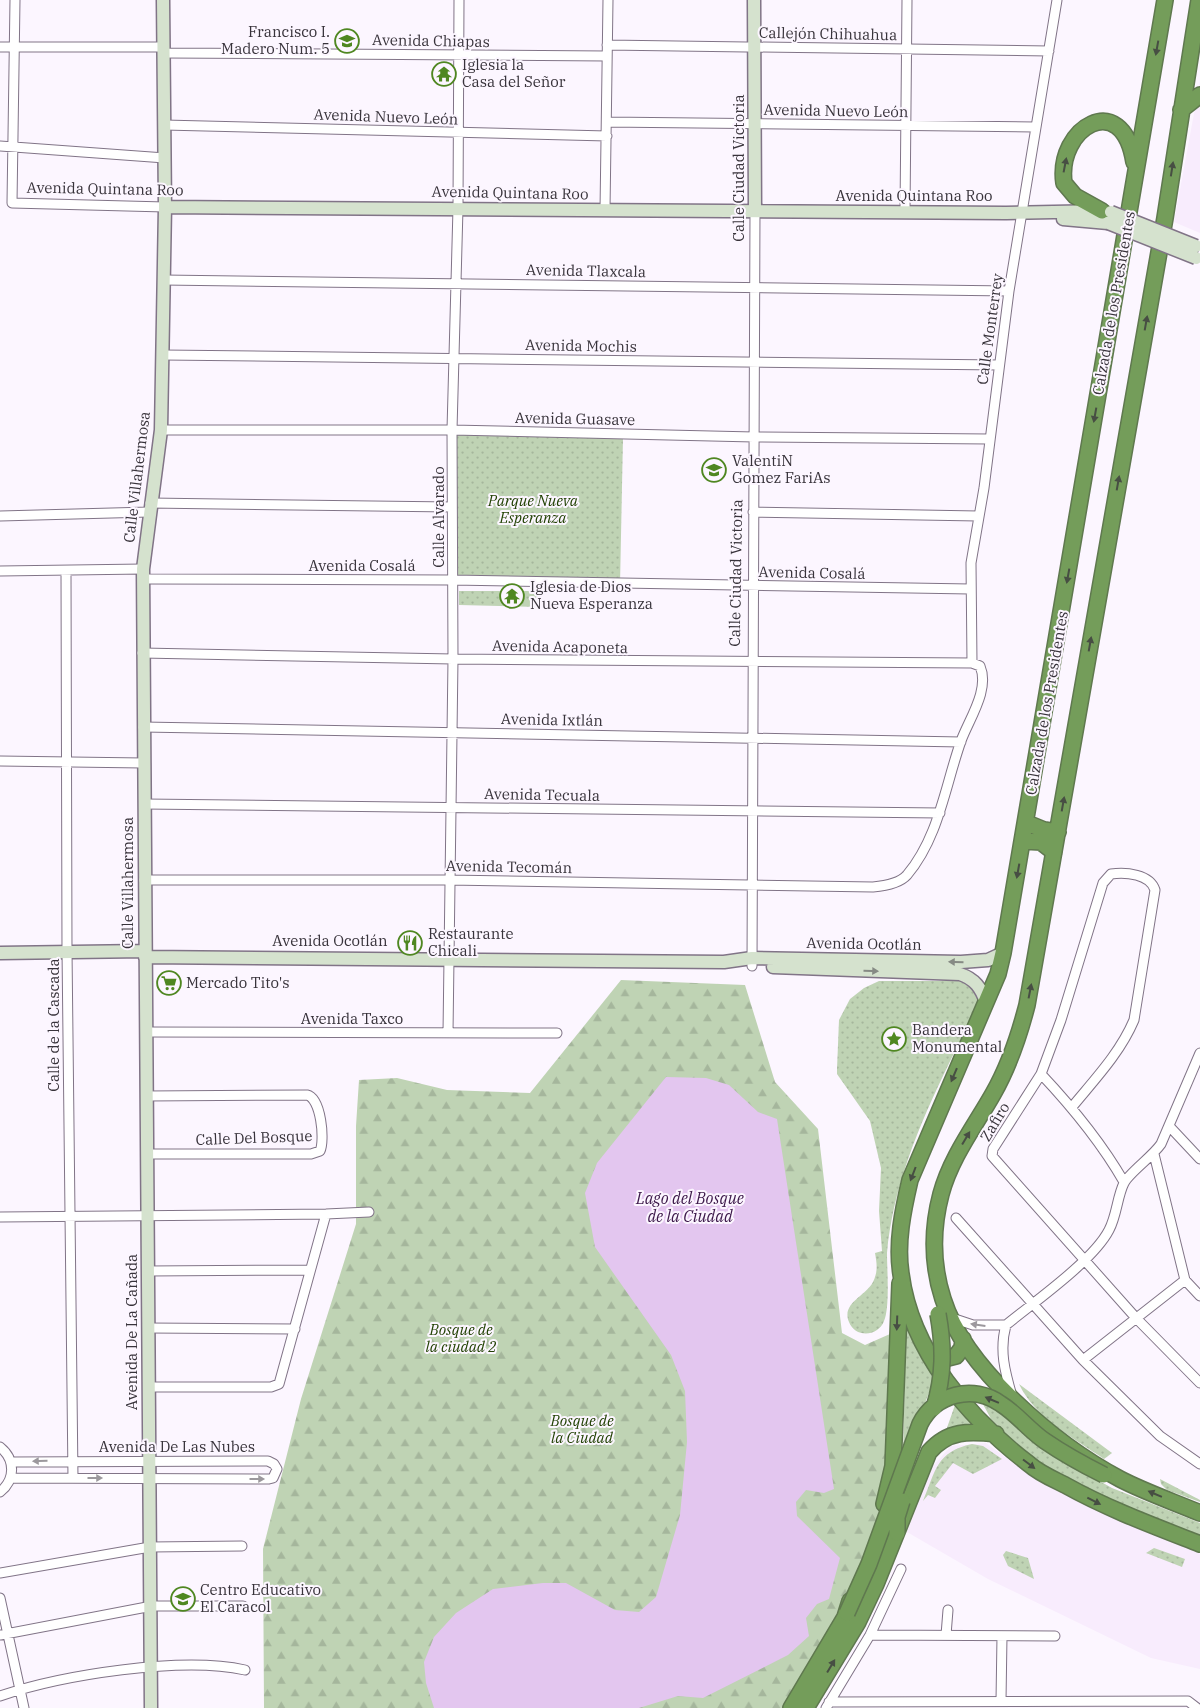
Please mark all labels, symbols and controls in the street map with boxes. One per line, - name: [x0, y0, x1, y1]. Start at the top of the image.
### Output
- place label: Francisco I. Madero Num. 5: [221, 22, 330, 58]
- street label: Callejón Chihuahua: [759, 23, 897, 44]
- school or university icon: Francisco I. Madero Num. 5: [334, 28, 360, 54]
- street label: Avenida Chiapas: [372, 30, 490, 51]
- one-way arrow: [1152, 40, 1160, 56]
- place label: Iglesia la Casa del Señor: [462, 55, 566, 91]
- temple icon: Iglesia la Casa del Señor: [431, 61, 457, 87]
- street label: Calle Ciudad Victoria: [729, 94, 748, 242]
- street label: Avenida Nuevo León: [763, 100, 909, 121]
- street label: Avenida Nuevo León: [313, 104, 459, 129]
- one-way arrow: [1061, 157, 1069, 173]
- one-way arrow: [1169, 161, 1177, 177]
- street label: Avenida Quintana Roo: [26, 178, 184, 199]
- street label: Avenida Quintana Roo: [431, 182, 589, 203]
- street label: Avenida Quintana Roo: [836, 186, 992, 205]
- street label: Calzada de los Presidentes: [1088, 209, 1139, 396]
- street label: Avenida Tlaxcala: [526, 260, 646, 281]
- street label: Calle Monterrey: [972, 272, 1007, 386]
- one-way arrow: [1142, 315, 1150, 331]
- street label: Avenida Mochis: [525, 335, 637, 356]
- street label: Avenida Guasave: [515, 408, 635, 429]
- one-way arrow: [1091, 408, 1099, 424]
- street label: Calle Villahermosa: [119, 410, 154, 544]
- place label: ValentiN Gomez FariAs: [732, 451, 831, 487]
- school or university icon: ValentiN Gomez FariAs: [701, 457, 727, 483]
- street label: Calle Alvarado: [429, 466, 448, 568]
- one-way arrow: [1114, 475, 1122, 491]
- park label: Parque Nueva Esperanza: [487, 491, 579, 527]
- street label: Calle Ciudad Victoria: [725, 499, 746, 647]
- street label: Avenida Cosalá: [308, 556, 416, 575]
- street label: Avenida Cosalá: [758, 562, 866, 583]
- one-way arrow: [1064, 568, 1072, 584]
- place label: Iglesia de Dios Nueva Esperanza: [530, 577, 653, 613]
- temple icon: Iglesia de Dios Nueva Esperanza: [499, 583, 525, 609]
- street label: Calzada de los Presidentes: [1021, 609, 1072, 796]
- one-way arrow: [1087, 635, 1095, 651]
- street label: Avenida Acaponeta: [492, 636, 628, 657]
- street label: Avenida Ixtlán: [501, 709, 604, 730]
- street label: Avenida Tecuala: [484, 784, 600, 805]
- one-way arrow: [1059, 795, 1067, 811]
- street label: Calle Villahermosa: [118, 817, 137, 949]
- street label: Avenida Tecomán: [446, 856, 573, 877]
- one-way arrow: [1014, 864, 1022, 880]
- place label: Restaurante Chicali: [428, 924, 514, 960]
- restaurant icon: Restaurante Chicali: [397, 930, 423, 956]
- street label: Avenida Ocotlán: [272, 931, 388, 950]
- street label: Avenida Ocotlán: [806, 933, 922, 954]
- street label: Calle de la Cascada: [44, 958, 63, 1092]
- one-way arrow: [947, 958, 963, 966]
- one-way arrow: [863, 967, 879, 975]
- supermarket icon: Mercado Tito's: [156, 970, 182, 996]
- place label: Mercado Tito's: [186, 973, 290, 992]
- one-way arrow: [1026, 983, 1034, 998]
- street label: Avenida Taxco: [301, 1009, 403, 1028]
- place label: Bandera Monumental: [912, 1020, 1002, 1056]
- place icon: Bandera Monumental: [881, 1026, 907, 1052]
- one-way arrow: [950, 1068, 958, 1082]
- street label: Zafiro: [976, 1099, 1014, 1145]
- street label: Calle Del Bosque: [195, 1126, 313, 1149]
- one-way arrow: [961, 1132, 970, 1145]
- one-way arrow: [909, 1166, 916, 1181]
- water label: Lago del Bosque de la Ciudad: [635, 1188, 744, 1226]
- street label: Avenida De La Cañada: [122, 1254, 141, 1410]
- one-way arrow: [893, 1315, 901, 1331]
- park label: Bosque de la ciudad 2: [426, 1320, 496, 1356]
- one-way arrow: [970, 1321, 986, 1329]
- one-way arrow: [985, 1395, 999, 1403]
- park label: Bosque de la Ciudad: [549, 1411, 614, 1447]
- street label: Avenida De Las Nubes: [99, 1437, 255, 1456]
- one-way arrow: [32, 1458, 48, 1466]
- one-way arrow: [1022, 1458, 1035, 1469]
- one-way arrow: [87, 1474, 103, 1482]
- one-way arrow: [250, 1475, 266, 1483]
- one-way arrow: [1148, 1490, 1162, 1498]
- one-way arrow: [1087, 1497, 1102, 1505]
- place label: Centro Educativo El Caracol: [200, 1580, 321, 1616]
- school or university icon: Centro Educativo El Caracol: [170, 1586, 196, 1612]
- one-way arrow: [827, 1660, 836, 1673]

